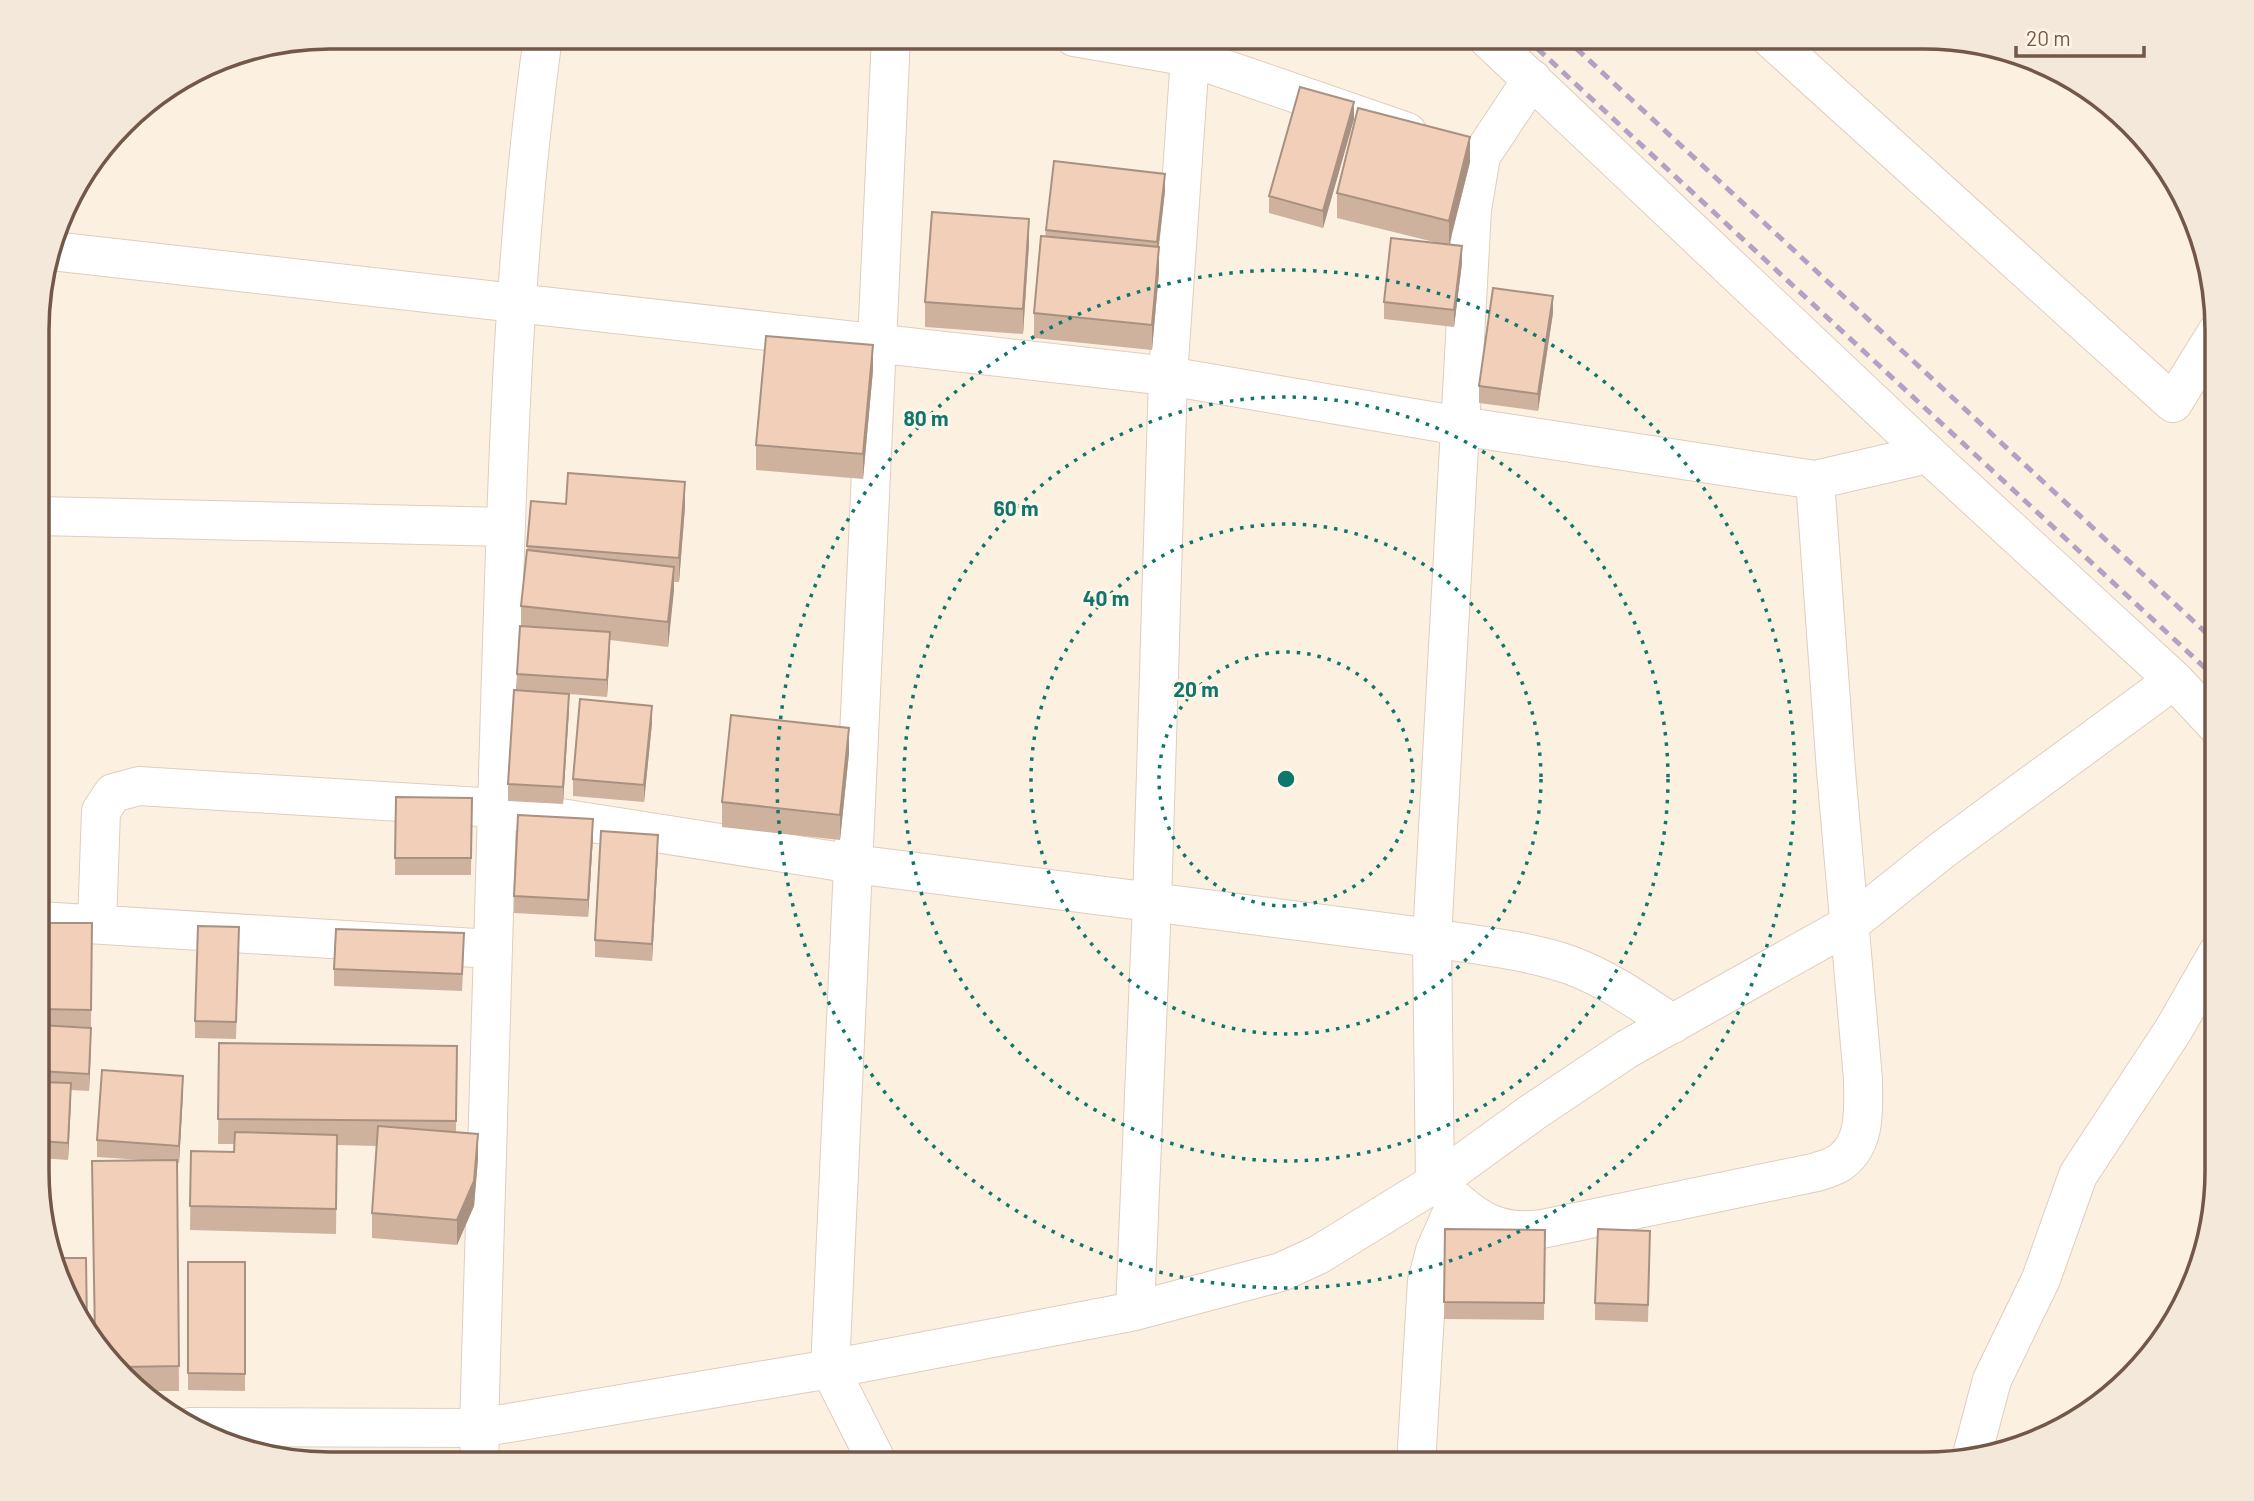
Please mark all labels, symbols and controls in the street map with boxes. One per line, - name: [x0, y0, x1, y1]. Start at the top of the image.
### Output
- scale bar: [2016, 14, 2144, 58]
- text: 20 m: [2026, 25, 2071, 50]
- text: 80 m: [903, 405, 949, 430]
- text: 60 m: [994, 495, 1038, 520]
- text: 40 m: [1083, 585, 1129, 610]
- text: 20 m: [1173, 676, 1219, 701]
- centre of rings: [1274, 767, 1298, 791]

